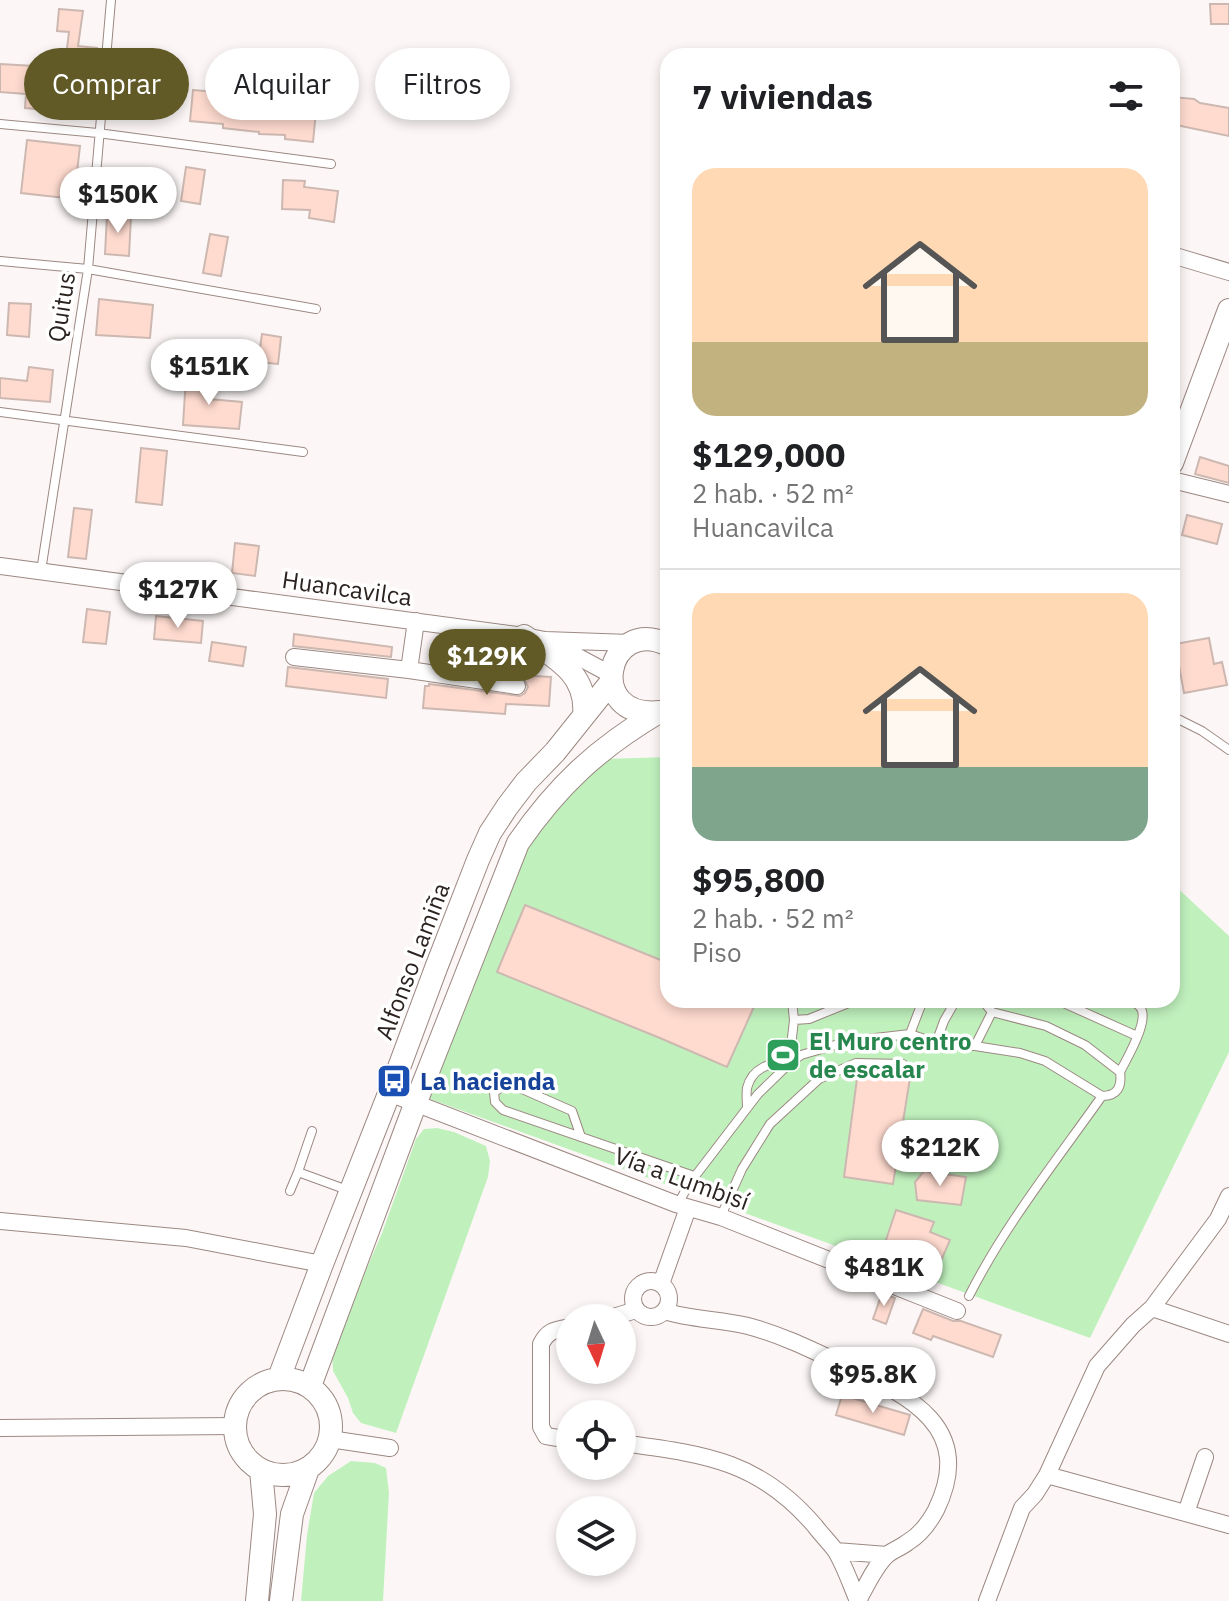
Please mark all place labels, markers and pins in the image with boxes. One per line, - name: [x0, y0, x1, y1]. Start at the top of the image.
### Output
- pin: $150K: [62, 167, 174, 235]
- pin: $151K: [153, 339, 265, 407]
- pin: $127K: [122, 562, 234, 630]
- pin: $129K: [431, 629, 543, 697]
- place label: El Muro centro de escalar: [809, 1025, 972, 1085]
- sports icon: El Muro centro de escalar: [764, 1036, 802, 1074]
- bus stop icon: La hacienda: [375, 1062, 413, 1100]
- place label: La hacienda: [420, 1065, 555, 1097]
- pin: $212K: [884, 1120, 996, 1188]
- pin: $481K: [828, 1240, 940, 1308]
- pin: $95.8K: [808, 1347, 938, 1415]

